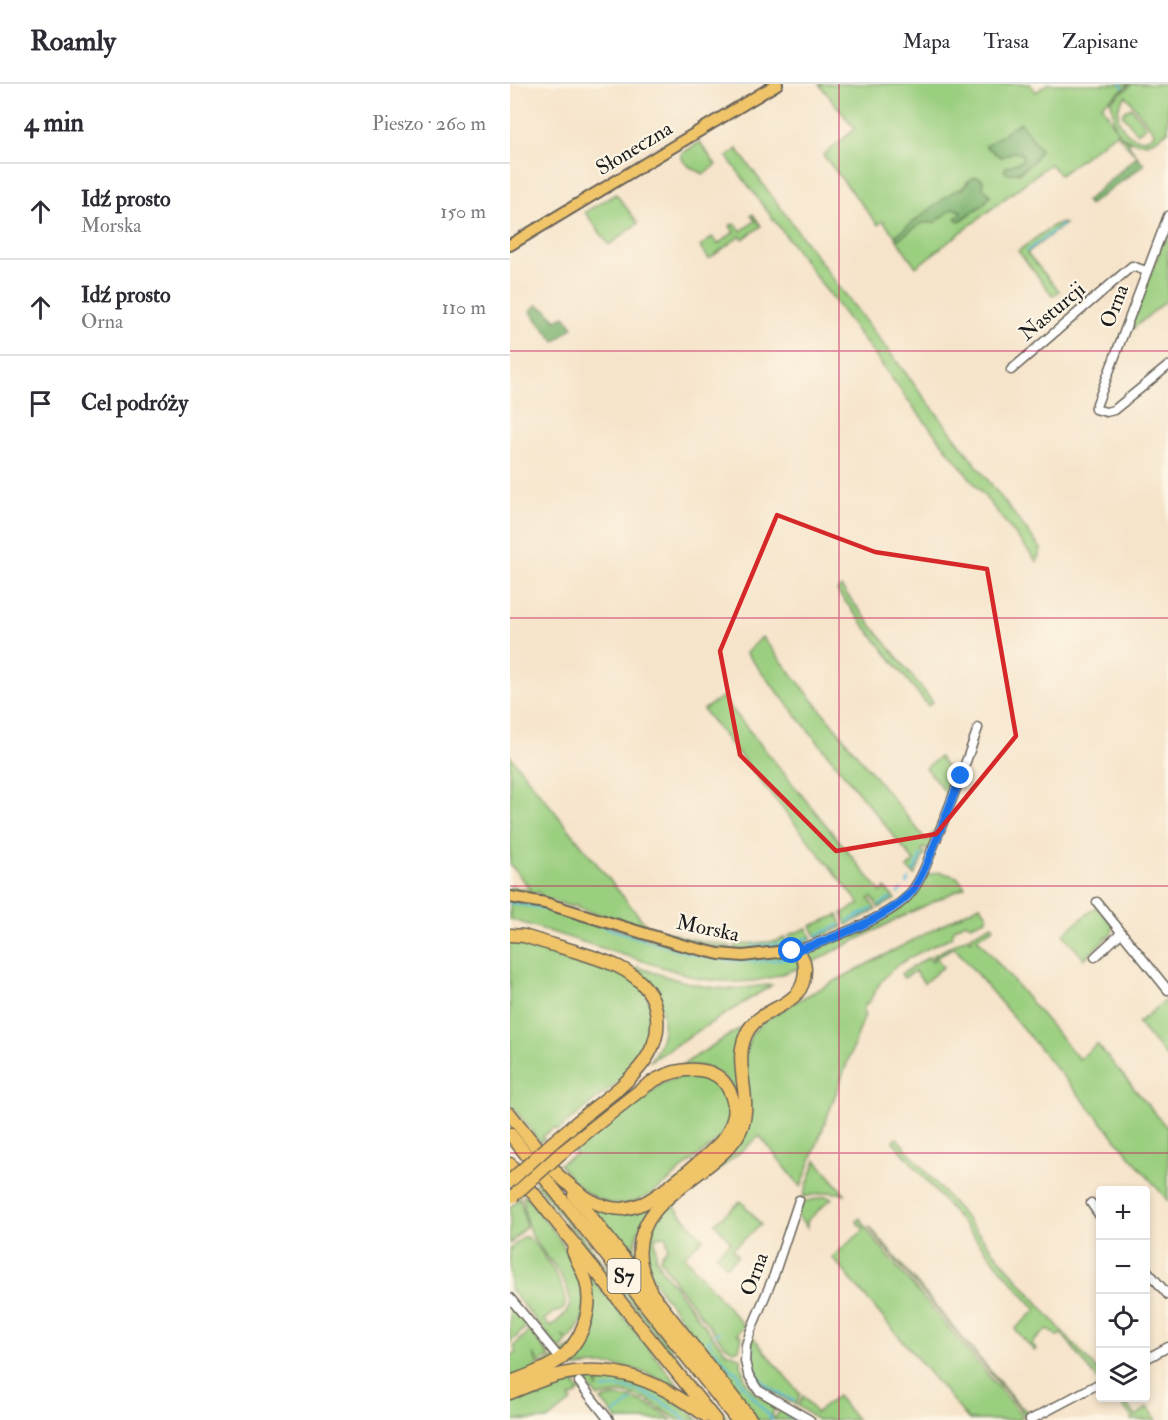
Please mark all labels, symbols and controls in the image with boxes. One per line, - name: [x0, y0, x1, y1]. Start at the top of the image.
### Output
- text: Roamly: [30, 24, 116, 59]
- text: Mapa: [902, 28, 950, 55]
- text: Trasa: [983, 28, 1029, 55]
- text: Zapisane: [1062, 28, 1138, 55]
- text: 4 min: [24, 107, 84, 139]
- text: Pieszo · 260 m: [372, 111, 486, 136]
- street label: Słoneczna: [591, 115, 678, 182]
- text: Idź prosto: [81, 185, 171, 213]
- icon: ahead: [24, 195, 57, 228]
- text: 150 m: [440, 199, 486, 224]
- text: Morska: [81, 213, 142, 238]
- street label: Nasturcji: [1014, 276, 1091, 347]
- street label: Orna: [1094, 280, 1135, 332]
- text: Idź prosto: [81, 281, 171, 309]
- icon: ahead: [24, 291, 57, 324]
- text: 110 m: [442, 295, 486, 320]
- text: Orna: [81, 309, 123, 334]
- icon: arrive: [24, 387, 57, 420]
- text: Cel podróży: [81, 389, 188, 417]
- route end: [947, 762, 973, 788]
- street label: Morska: [674, 909, 742, 948]
- route start: [778, 937, 804, 963]
- map controls: [1096, 1186, 1150, 1402]
- button: +: [1096, 1186, 1150, 1240]
- button: −: [1096, 1240, 1150, 1294]
- street label: Orna: [734, 1248, 775, 1300]
- road number: S7: [608, 1259, 640, 1293]
- button: locate: [1096, 1294, 1150, 1348]
- button: layers: [1096, 1348, 1150, 1402]

